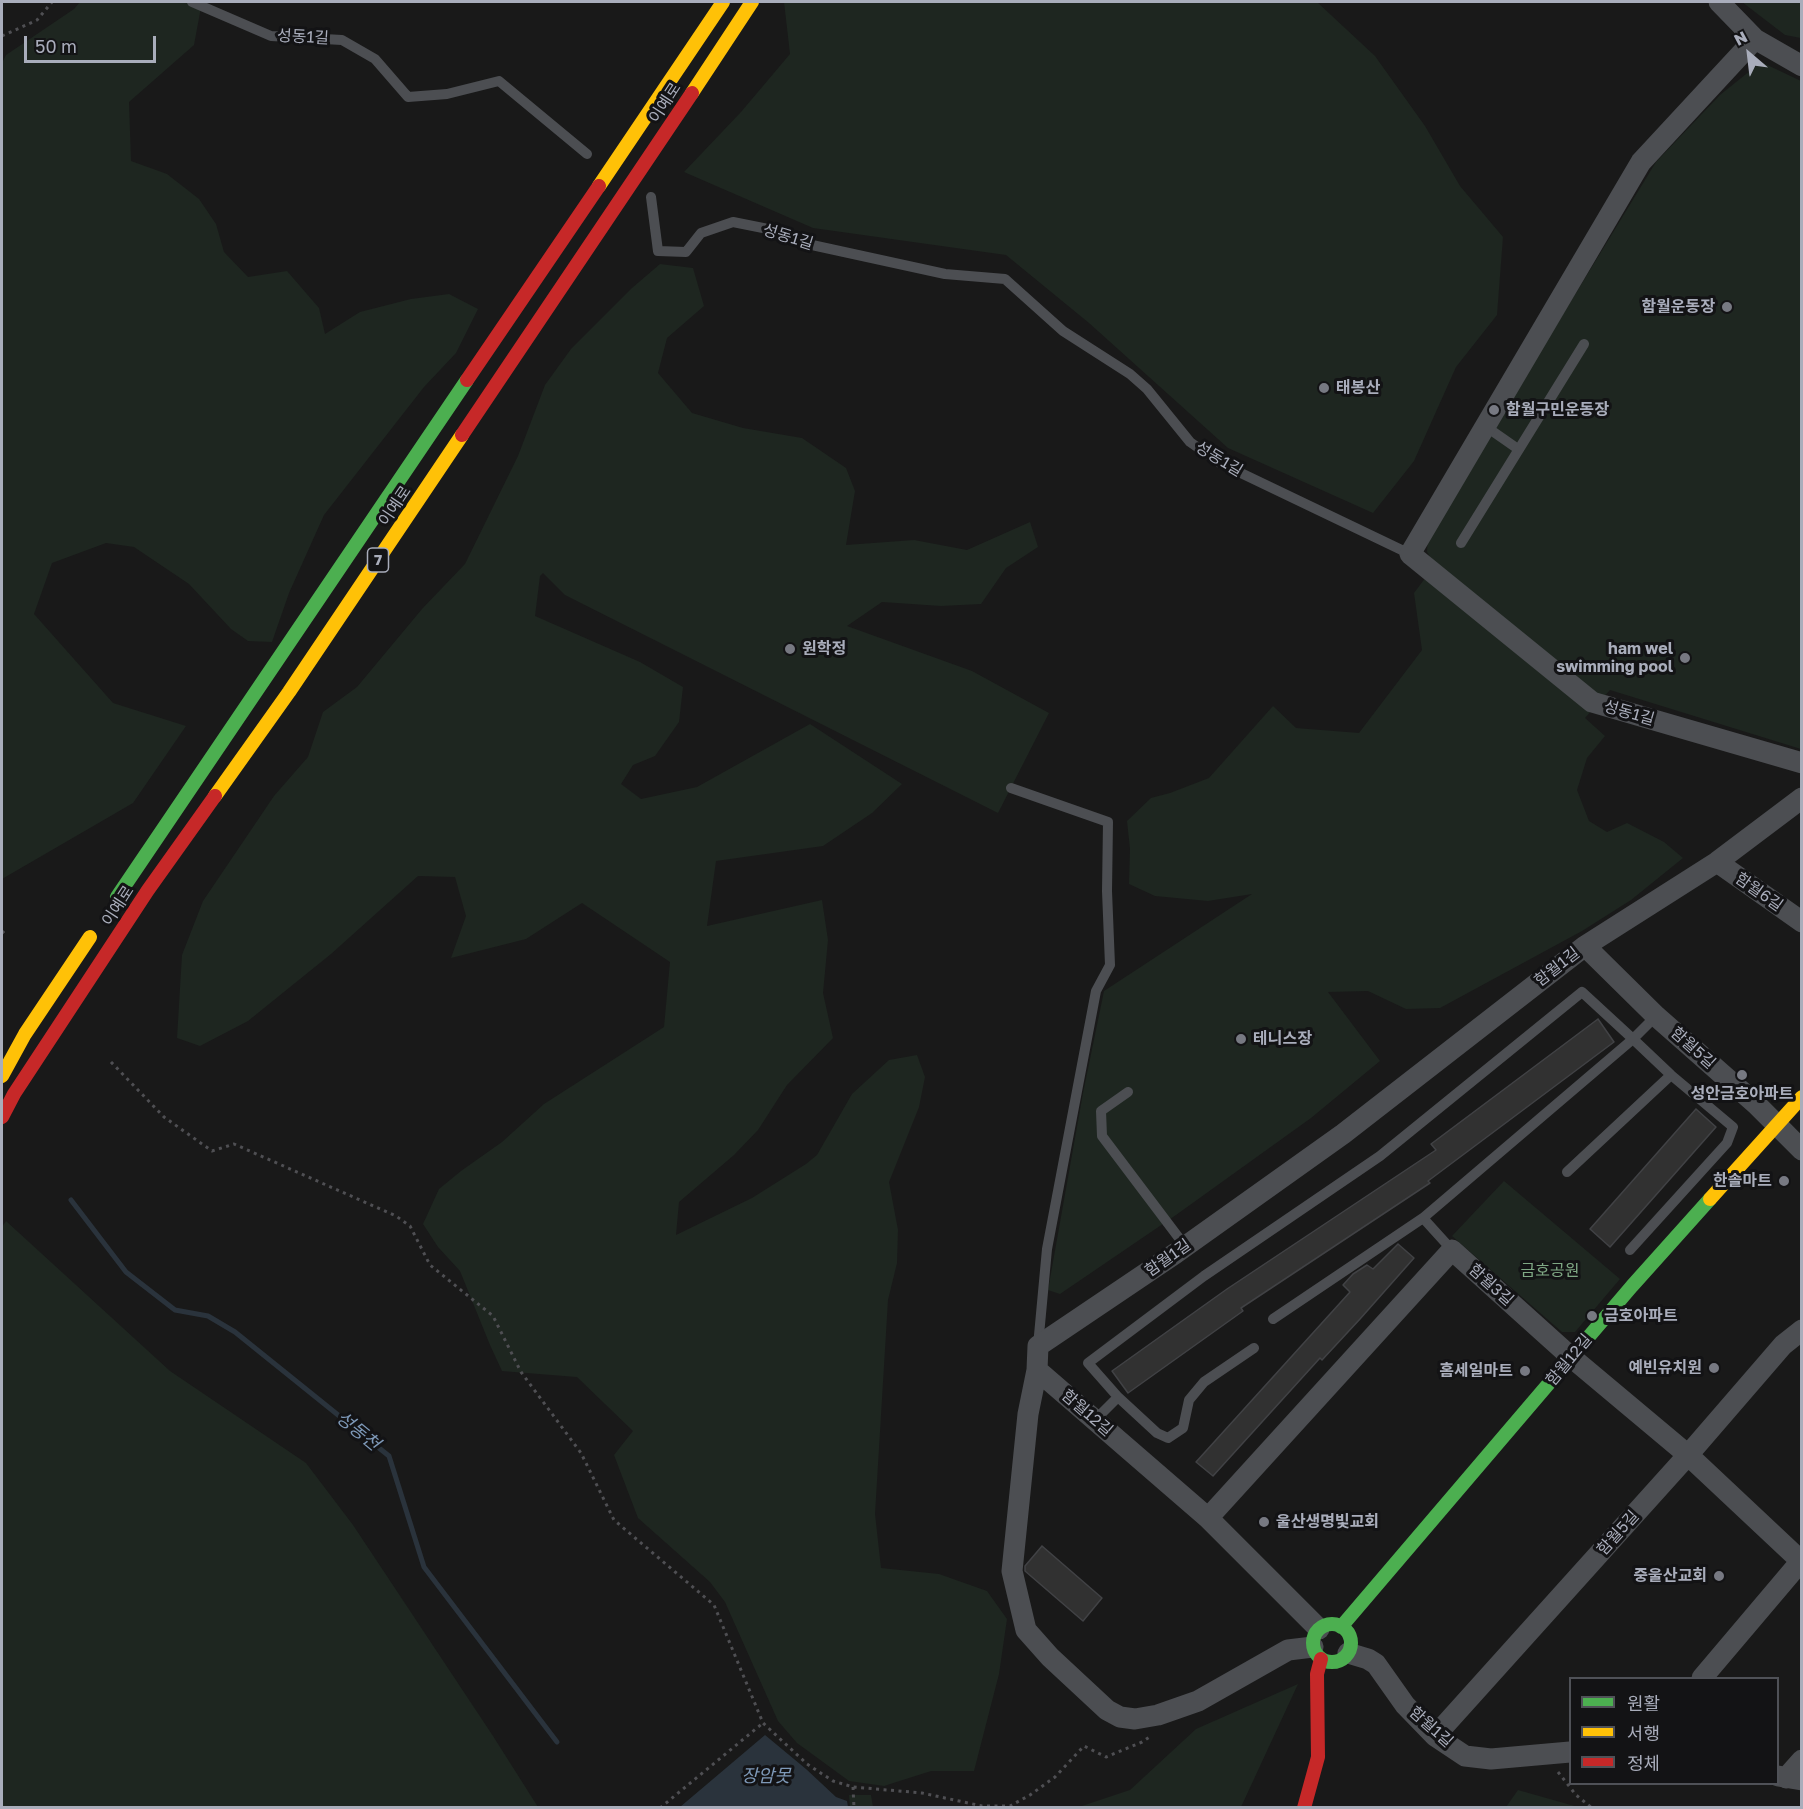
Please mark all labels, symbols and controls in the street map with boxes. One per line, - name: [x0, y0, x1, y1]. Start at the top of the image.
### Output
- scale bar: [27, 24, 159, 62]
- north arrow: [1719, 24, 1779, 84]
- street label: 성동1길: [277, 26, 329, 48]
- text: N: [1730, 26, 1751, 50]
- text: 50 m: [35, 35, 77, 57]
- street label: 이예로: [645, 79, 685, 127]
- street label: 성동1길: [760, 220, 816, 254]
- place label: 함월운동장: [1641, 297, 1715, 317]
- marker: 함월운동장: [1720, 300, 1734, 314]
- place label: 태봉산: [1336, 378, 1380, 398]
- marker: 태봉산: [1317, 381, 1331, 395]
- place label: 함월구민운동장: [1506, 400, 1609, 420]
- marker: 함월구민운동장: [1487, 403, 1501, 417]
- street label: 성동1길: [1192, 437, 1246, 481]
- street label: 이예로: [375, 482, 415, 530]
- road number: 7: [368, 548, 388, 572]
- place label: 원학정: [802, 639, 846, 659]
- place label: ham wel swimming pool: [1556, 639, 1673, 677]
- marker: 원학정: [783, 642, 797, 656]
- marker: ham wel swimming pool: [1678, 651, 1692, 665]
- street label: 성동1길: [1601, 697, 1657, 729]
- street label: 함월6길: [1731, 869, 1787, 915]
- street label: 이예로: [98, 882, 138, 930]
- street label: 함월1길: [1531, 943, 1583, 991]
- street label: 함월5길: [1667, 1023, 1719, 1073]
- place label: 테니스장: [1253, 1029, 1312, 1049]
- marker: 테니스장: [1234, 1032, 1248, 1046]
- marker: 성안금호아파트: [1735, 1068, 1749, 1082]
- place label: 성안금호아파트: [1690, 1084, 1794, 1104]
- place label: 한솔마트: [1713, 1171, 1772, 1191]
- marker: 한솔마트: [1777, 1174, 1791, 1188]
- street label: 함월1길: [1141, 1235, 1195, 1281]
- street label: 함월3길: [1465, 1260, 1517, 1310]
- park label: 금호공원: [1521, 1261, 1579, 1281]
- place label: 금호아파트: [1604, 1306, 1678, 1326]
- marker: 금호아파트: [1585, 1309, 1599, 1323]
- street label: 함월12길: [1542, 1330, 1596, 1390]
- place label: 예빈유치원: [1628, 1358, 1702, 1378]
- place label: 홈세일마트: [1439, 1361, 1513, 1381]
- marker: 예빈유치원: [1707, 1361, 1721, 1375]
- marker: 홈세일마트: [1518, 1364, 1532, 1378]
- street label: 함월12길: [1058, 1386, 1116, 1440]
- water label: 성동천: [332, 1407, 384, 1455]
- street label: 함월5길: [1593, 1507, 1643, 1559]
- place label: 울산생명빛교회: [1276, 1512, 1379, 1532]
- marker: 울산생명빛교회: [1257, 1515, 1271, 1529]
- place label: 중울산교회: [1633, 1566, 1707, 1586]
- marker: 중울산교회: [1712, 1569, 1726, 1583]
- legend: [1569, 1677, 1779, 1785]
- text: 원활: [1627, 1692, 1660, 1714]
- street label: 함월1길: [1405, 1702, 1457, 1752]
- text: 서행: [1627, 1722, 1660, 1744]
- text: 정체: [1627, 1752, 1660, 1774]
- water label: 장암못: [741, 1765, 791, 1787]

